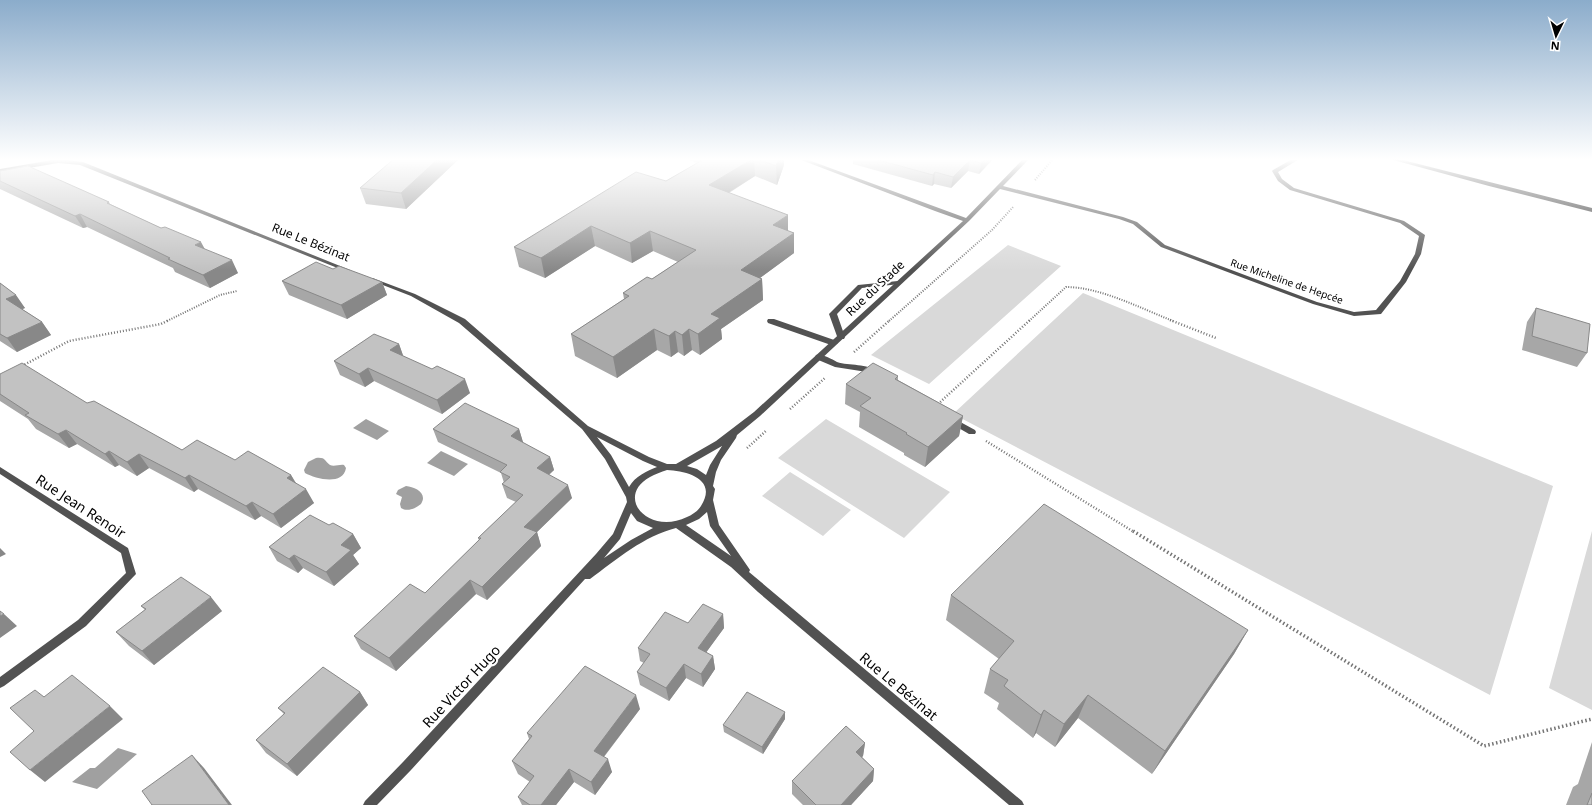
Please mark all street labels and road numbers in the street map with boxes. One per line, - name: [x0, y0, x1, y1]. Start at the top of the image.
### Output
- street label: Rue Le Bézinat: [270, 219, 353, 266]
- street label: Rue Micheline de Hepcée: [1229, 255, 1345, 307]
- street label: Rue du Stade: [842, 256, 908, 320]
- street label: Rue Jean Renoir: [32, 470, 130, 542]
- street label: Rue Victor Hugo: [418, 641, 504, 731]
- street label: Rue Le Bézinat: [856, 648, 942, 724]

